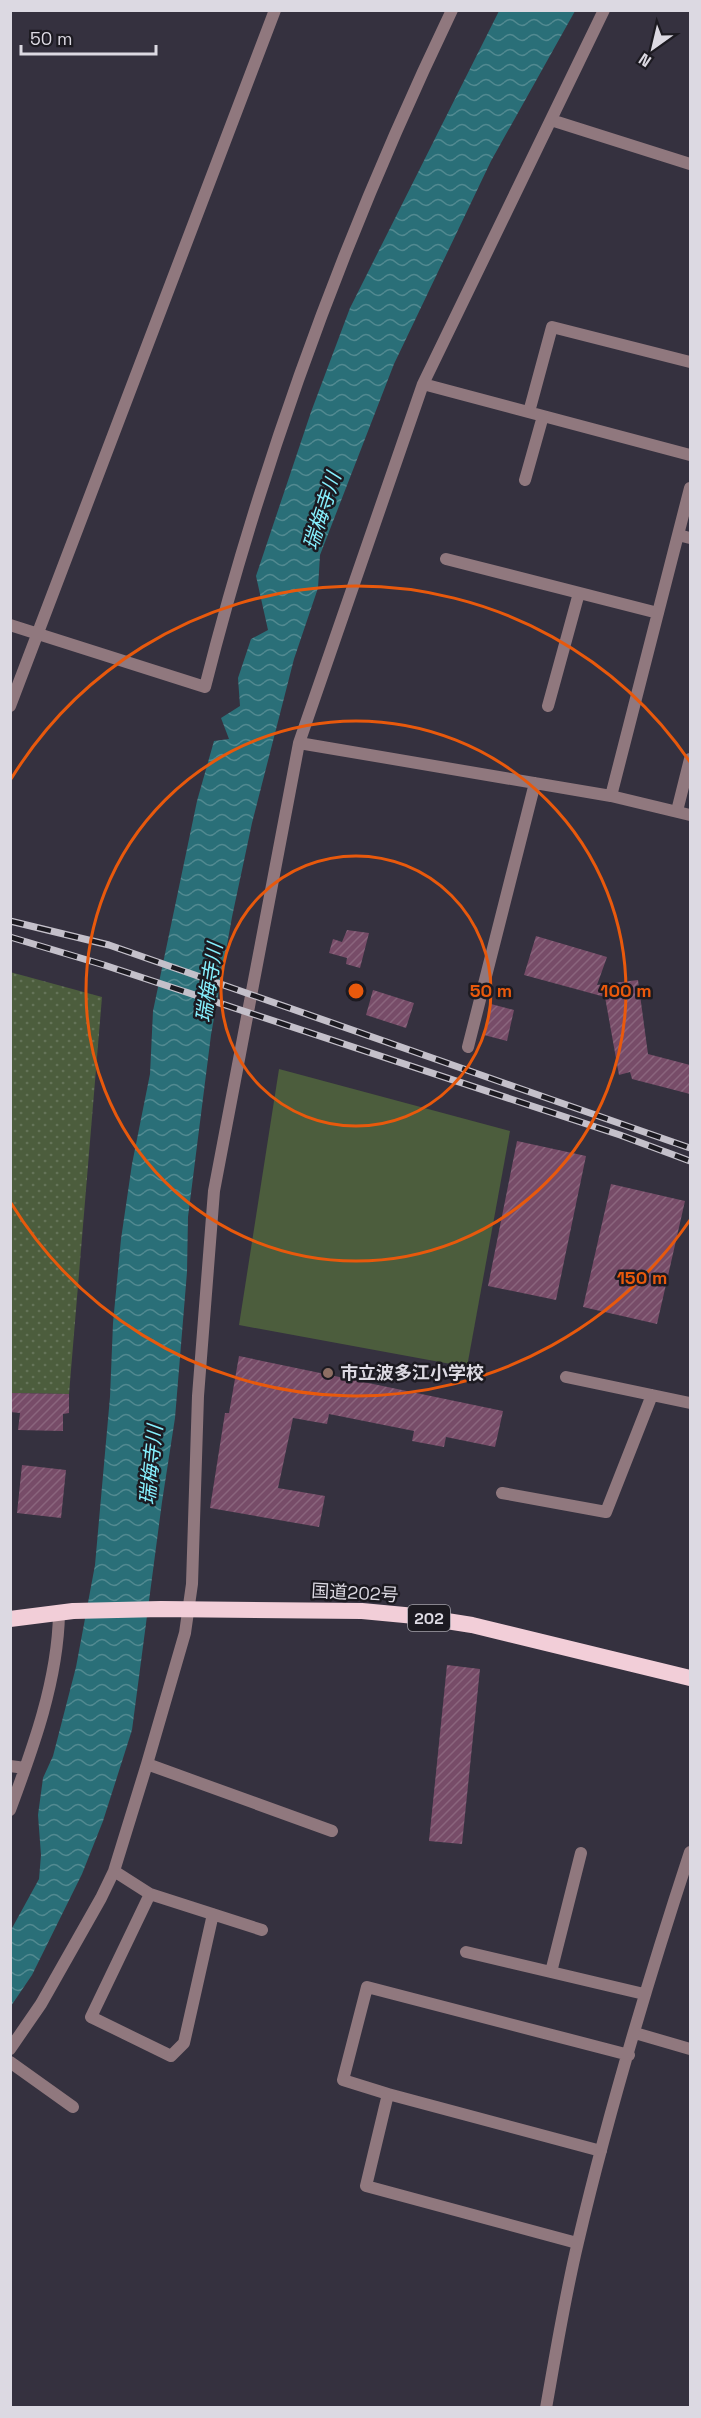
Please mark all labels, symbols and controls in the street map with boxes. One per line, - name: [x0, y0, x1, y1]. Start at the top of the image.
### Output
- scale bar: [21, 18, 156, 56]
- north arrow: [623, 18, 683, 78]
- text: 50 m: [30, 27, 72, 50]
- text: N: [635, 48, 655, 72]
- water label: 瑞梅寺川: [297, 467, 347, 553]
- water label: 瑞梅寺川: [190, 939, 228, 1025]
- text: 50 m: [470, 979, 512, 1002]
- text: 100 m: [600, 979, 652, 1002]
- centre of rings: [346, 981, 366, 1001]
- text: 150 m: [617, 1266, 667, 1289]
- place label: 市立波多江小学校: [340, 1361, 484, 1384]
- marker: 市立波多江小学校: [321, 1366, 335, 1380]
- water label: 瑞梅寺川: [134, 1422, 168, 1506]
- street label: 国道202号: [311, 1579, 399, 1606]
- road number: 202: [408, 1605, 450, 1631]

